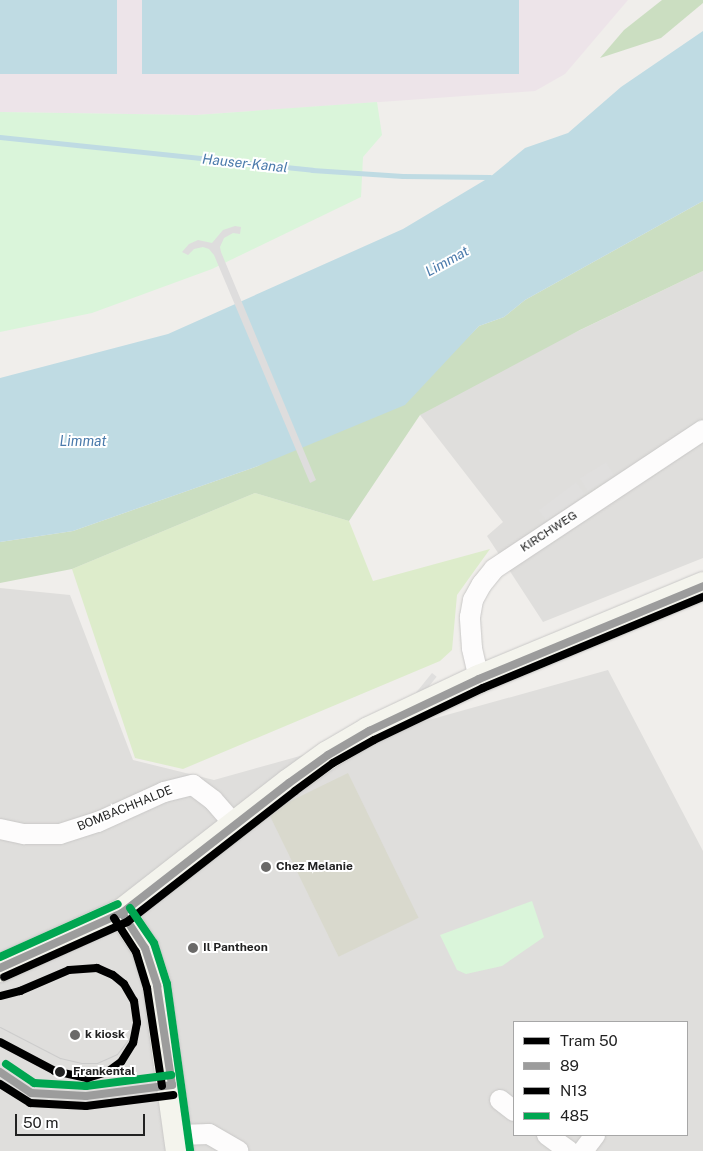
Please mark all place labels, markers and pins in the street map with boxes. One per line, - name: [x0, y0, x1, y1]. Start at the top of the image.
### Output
- place label: Chez Melanie: [276, 860, 353, 874]
- marker: Chez Melanie: [260, 861, 272, 873]
- place label: Il Pantheon: [203, 941, 268, 955]
- marker: Il Pantheon: [187, 942, 199, 954]
- place label: k kiosk: [85, 1028, 125, 1042]
- marker: k kiosk: [69, 1029, 81, 1041]
- marker: Frankental: [51, 1063, 69, 1081]
- place label: Frankental: [73, 1065, 135, 1079]

